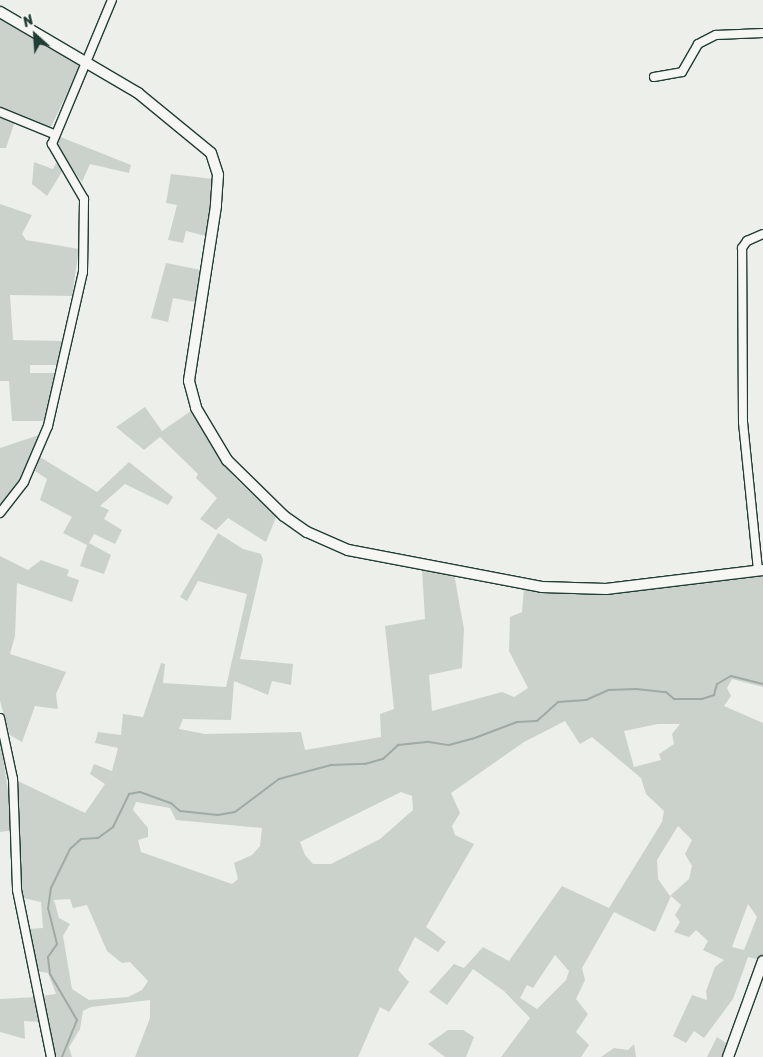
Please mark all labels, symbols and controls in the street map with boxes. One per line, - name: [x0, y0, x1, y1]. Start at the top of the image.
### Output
- text: N: [18, 8, 38, 34]
- north arrow: [10, 10, 60, 60]

